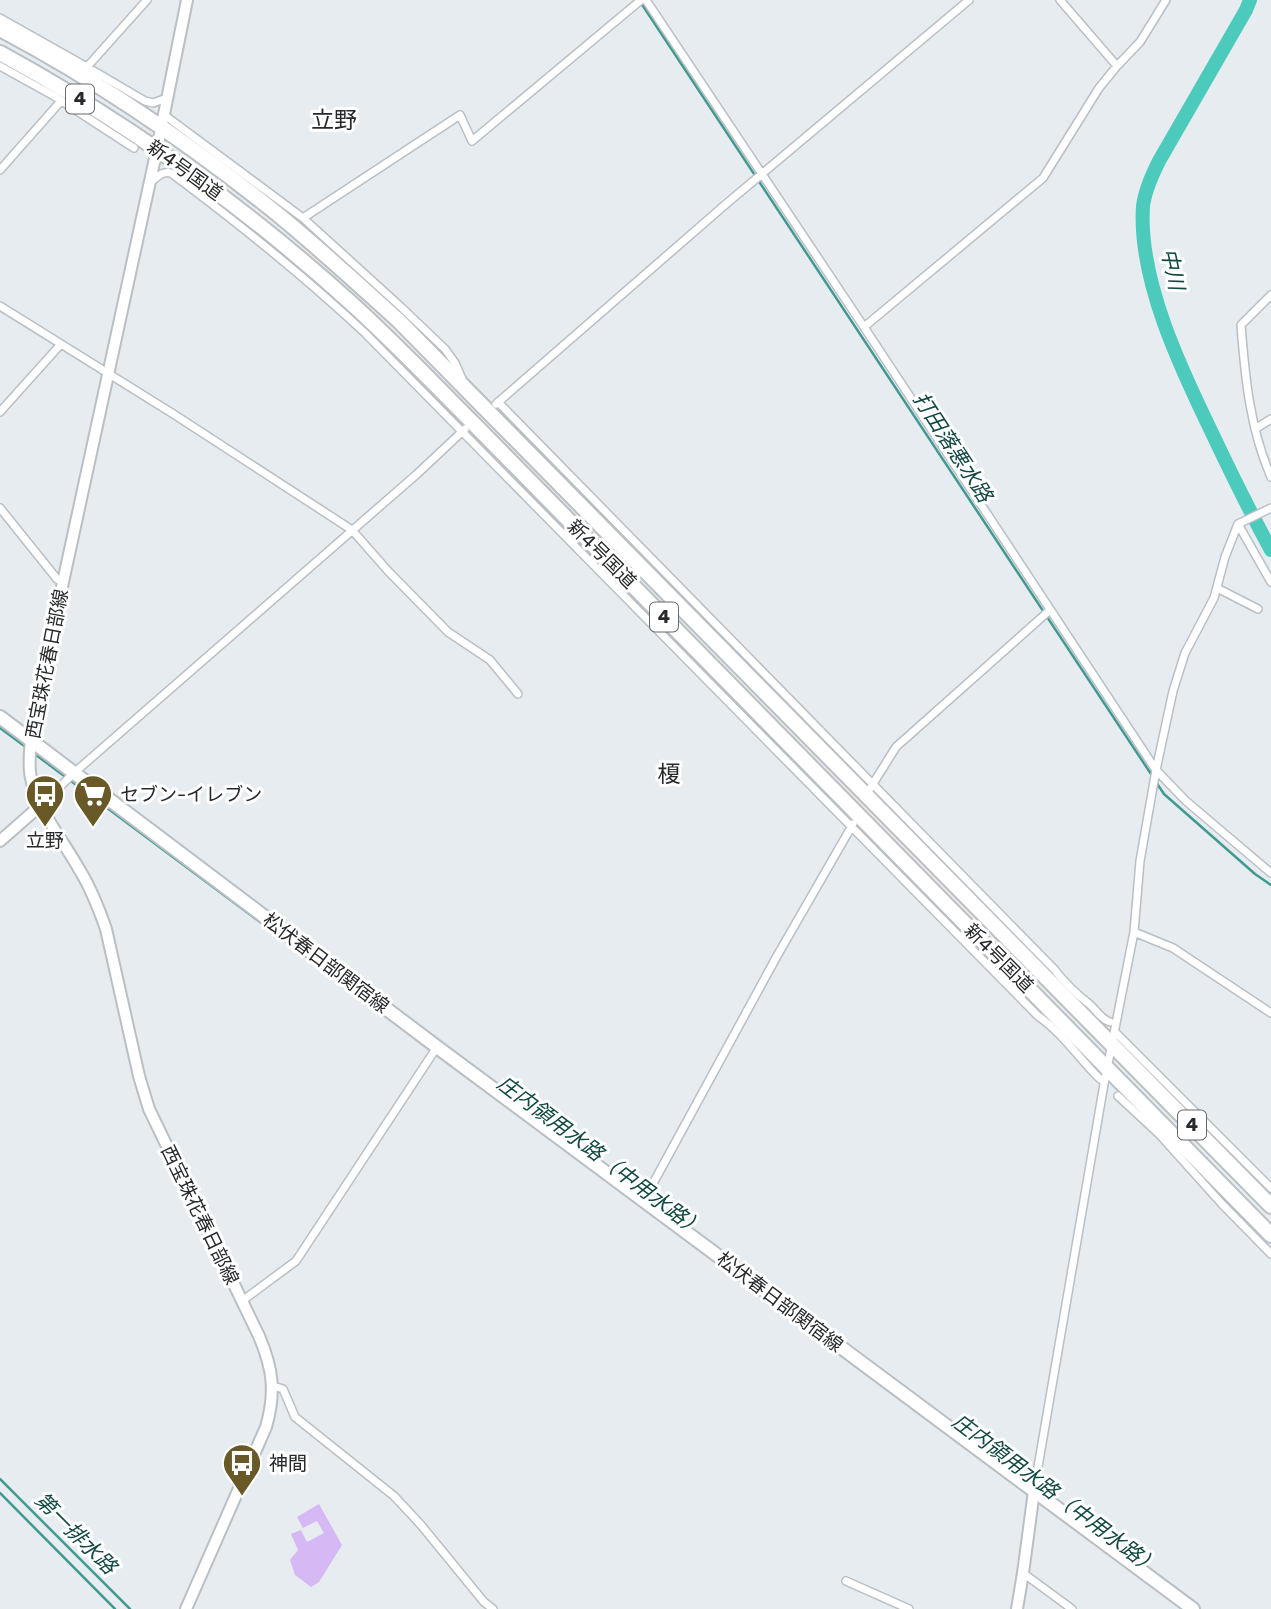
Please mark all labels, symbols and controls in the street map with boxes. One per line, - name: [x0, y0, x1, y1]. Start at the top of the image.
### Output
- road number: 4: [66, 84, 94, 114]
- district label: 立野: [311, 106, 357, 134]
- street label: 新4号国道: [143, 135, 227, 205]
- water label: 中川: [1156, 246, 1190, 294]
- water label: 打田落悪水路: [908, 387, 999, 508]
- street label: 新4号国道: [563, 515, 641, 593]
- street label: 西宝珠花春日部線: [21, 587, 73, 741]
- road number: 4: [650, 602, 678, 632]
- district label: 榎: [658, 760, 681, 788]
- bus stop icon: 立野: [24, 773, 66, 828]
- supermarket icon: セブン-イレブン: [72, 773, 114, 828]
- place label: セブン-イレブン: [120, 783, 262, 806]
- place label: 立野: [26, 829, 64, 852]
- street label: 松伏春日部関宿線: [258, 908, 394, 1018]
- street label: 新4号国道: [960, 919, 1038, 997]
- water label: 庄内領用水路（中用水路）: [493, 1070, 709, 1242]
- road number: 4: [1178, 1110, 1206, 1140]
- street label: 西宝珠花春日部線: [156, 1142, 244, 1288]
- street label: 松伏春日部関宿線: [712, 1247, 848, 1357]
- water label: 庄内領用水路（中用水路）: [948, 1408, 1164, 1580]
- bus stop icon: 神間: [221, 1442, 263, 1497]
- place label: 神間: [269, 1452, 307, 1475]
- water label: 第一排水路: [30, 1487, 123, 1580]

